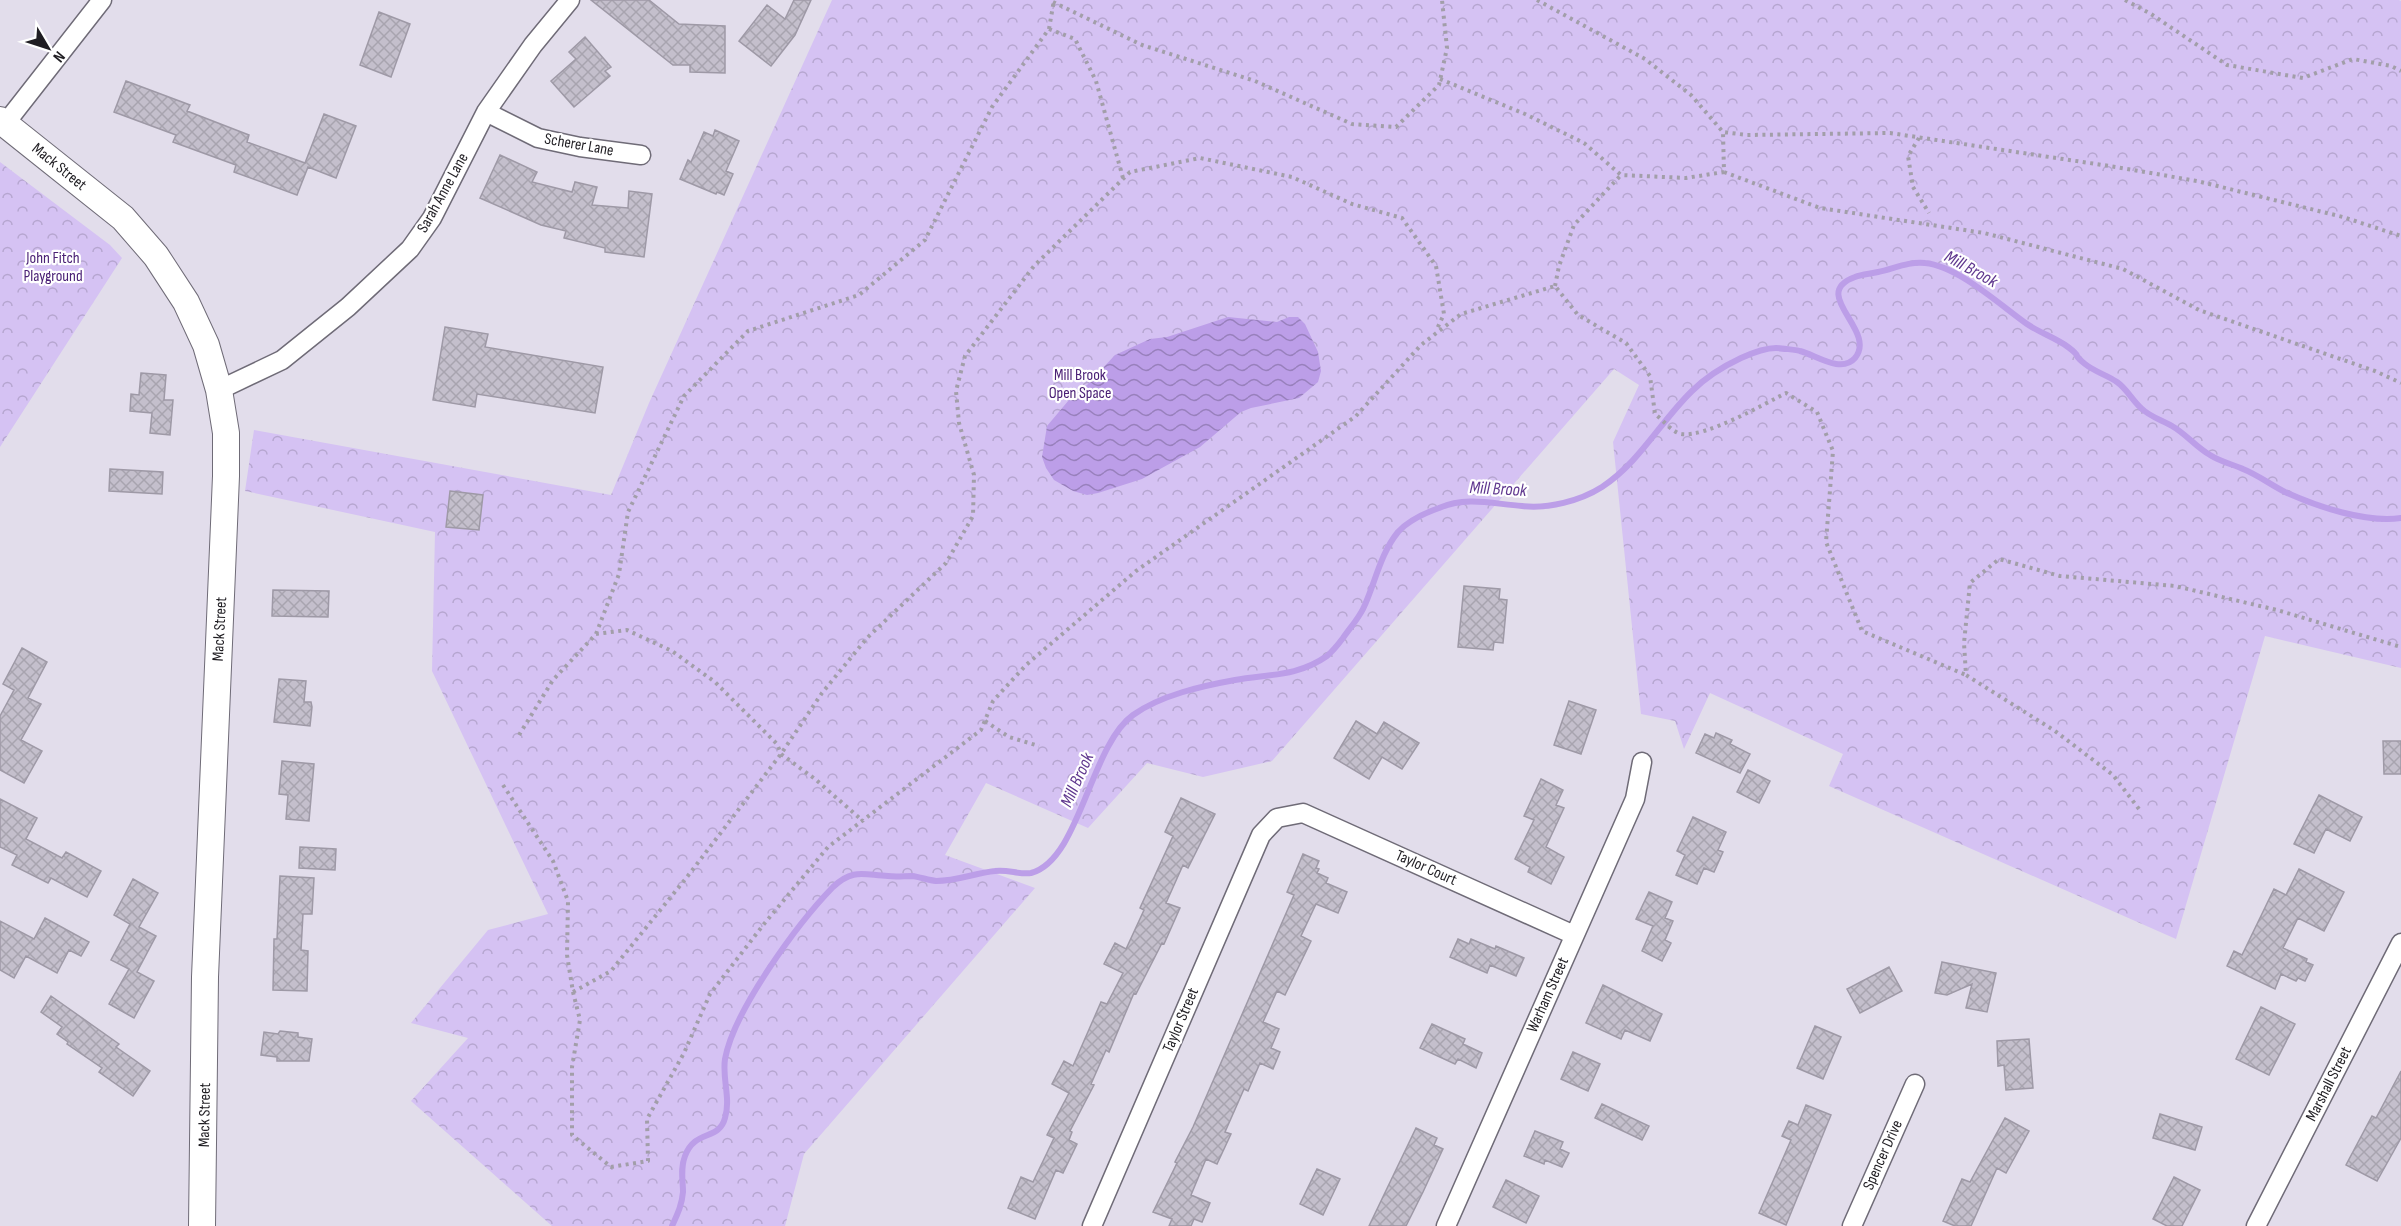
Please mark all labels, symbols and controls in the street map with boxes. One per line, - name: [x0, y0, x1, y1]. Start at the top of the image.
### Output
- north arrow: [18, 18, 78, 78]
- text: N: [48, 47, 69, 66]
- street label: Scherer Lane: [543, 130, 615, 160]
- street label: Mack Street: [28, 139, 90, 195]
- street label: Sarah Anne Lane: [413, 150, 473, 236]
- water label: Mill Brook: [1941, 246, 2002, 293]
- park label: John Fitch Playground: [23, 249, 83, 286]
- park label: Mill Brook Open Space: [1049, 366, 1111, 403]
- water label: Mill Brook: [1469, 477, 1528, 501]
- street label: Mack Street: [209, 596, 231, 662]
- water label: Mill Brook: [1056, 748, 1099, 810]
- street label: Taylor Court: [1392, 846, 1460, 890]
- street label: Warham Street: [1523, 954, 1573, 1036]
- street label: Taylor Street: [1159, 985, 1203, 1055]
- street label: Marshall Street: [2302, 1043, 2356, 1124]
- street label: Mack Street: [195, 1082, 215, 1147]
- street label: Spencer Drive: [1859, 1117, 1907, 1193]

